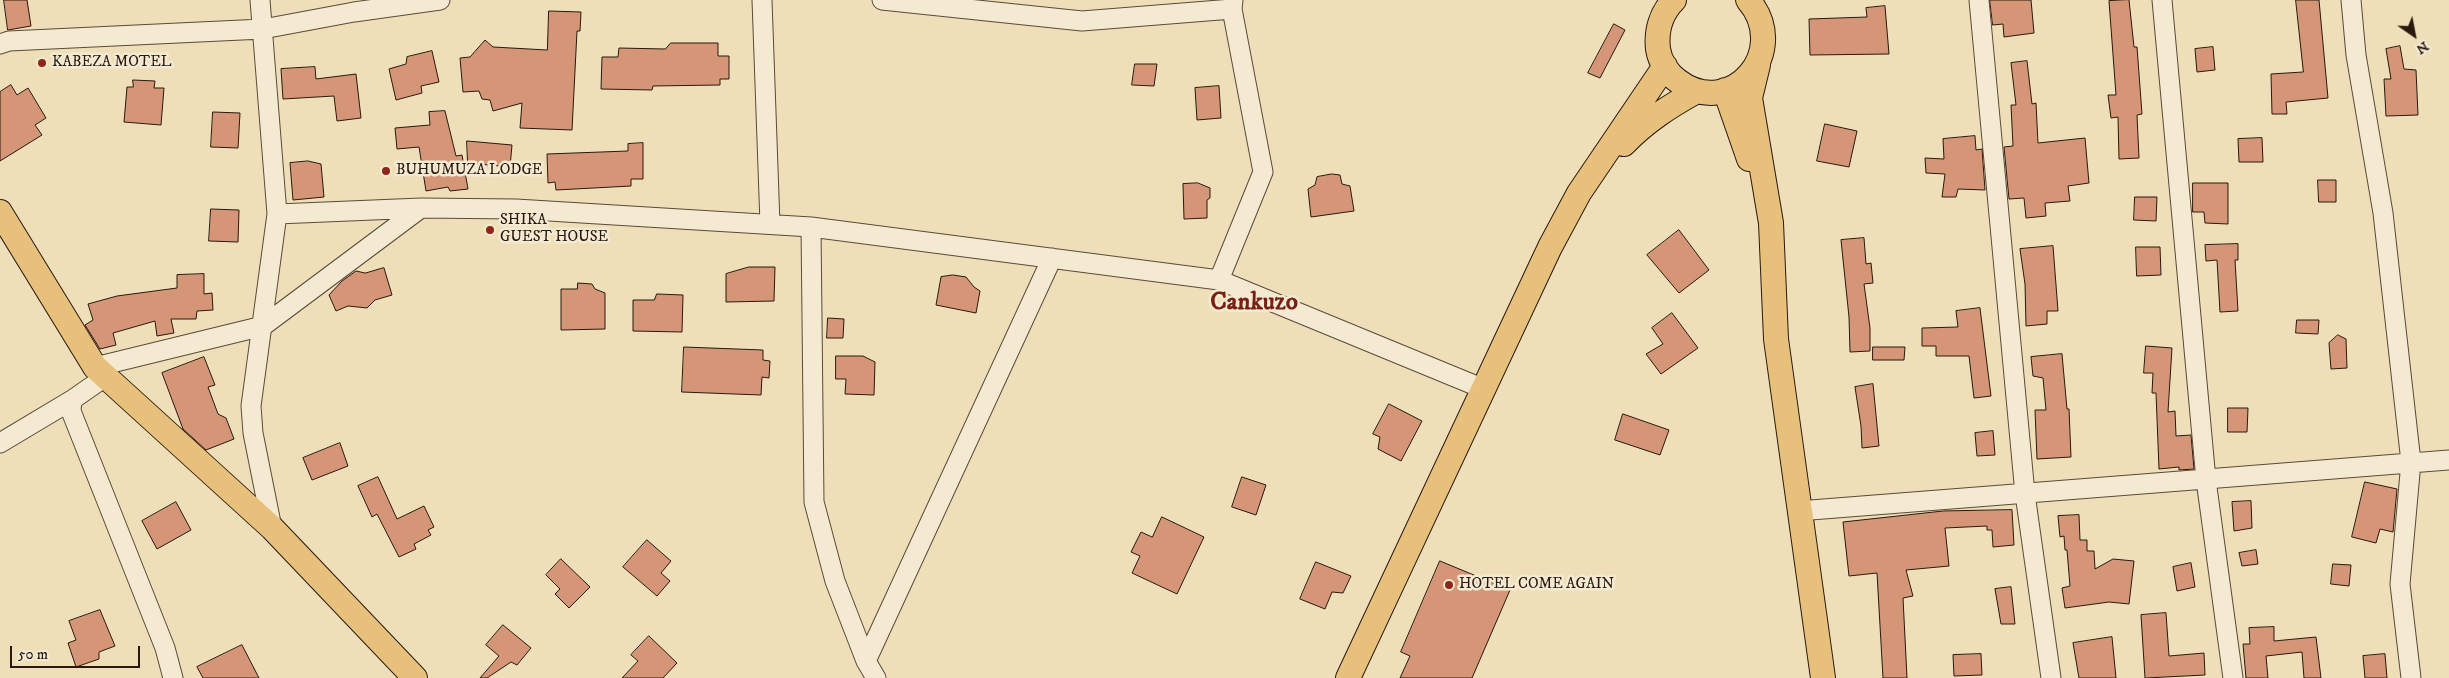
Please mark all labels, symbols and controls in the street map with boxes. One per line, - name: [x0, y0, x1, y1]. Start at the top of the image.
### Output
- north arrow: [2389, 10, 2439, 60]
- text: N: [2412, 37, 2432, 58]
- place label: KABEZA MOTEL: [52, 54, 172, 72]
- marker: KABEZA MOTEL: [36, 57, 48, 69]
- place label: BUHUMUZA LODGE: [396, 162, 542, 180]
- marker: BUHUMUZA LODGE: [380, 165, 392, 177]
- place label: SHIKA GUEST HOUSE: [500, 212, 608, 247]
- marker: SHIKA GUEST HOUSE: [484, 224, 496, 236]
- district label: Cankuzo: [1210, 289, 1298, 319]
- place label: HOTEL COME AGAIN: [1459, 576, 1614, 594]
- marker: HOTEL COME AGAIN: [1443, 579, 1455, 591]
- scale bar: [12, 636, 142, 668]
- text: 50 m: [18, 645, 48, 664]

